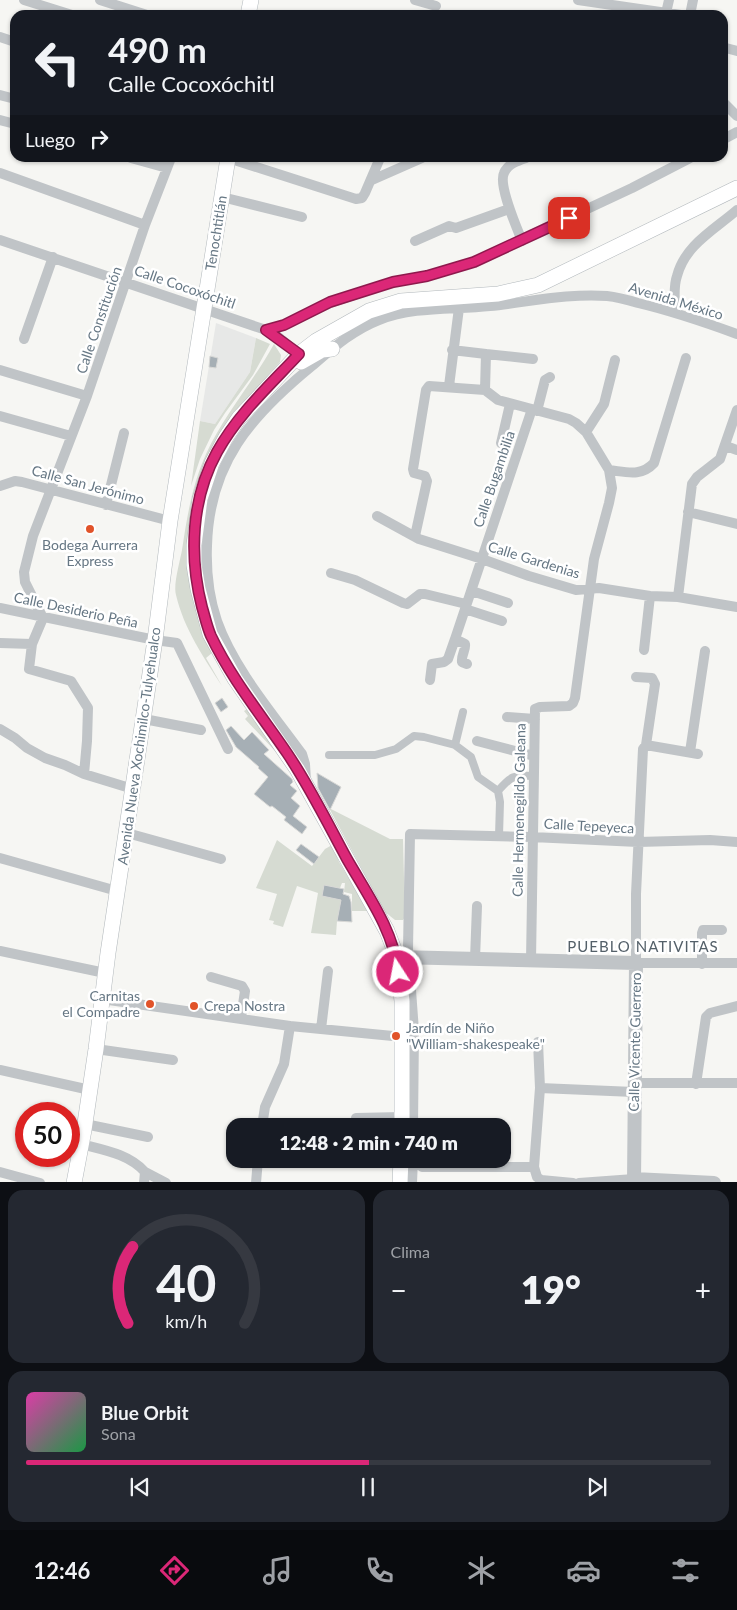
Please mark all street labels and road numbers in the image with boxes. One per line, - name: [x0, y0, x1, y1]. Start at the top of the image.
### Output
- street label: Tenochtitlán: [201, 194, 230, 272]
- street label: Calle Cocoxóchitl: [132, 261, 238, 312]
- street label: Calle Constitución: [72, 264, 125, 376]
- street label: Avenida México: [627, 278, 725, 323]
- street label: Calle Bugambilia: [469, 428, 518, 529]
- street label: Calle San Jerónimo: [30, 461, 146, 508]
- street label: Calle Gardenias: [486, 537, 582, 582]
- street label: Calle Desiderio Peña: [12, 588, 140, 631]
- street label: Avenida Nueva Xochimilco-Tulyehualco: [113, 626, 164, 866]
- street label: Calle Hermenegildo Galeana: [508, 723, 529, 897]
- street label: Calle Tepeyeca: [543, 815, 635, 836]
- street label: Calle Vicente Guerrero: [625, 972, 644, 1112]

